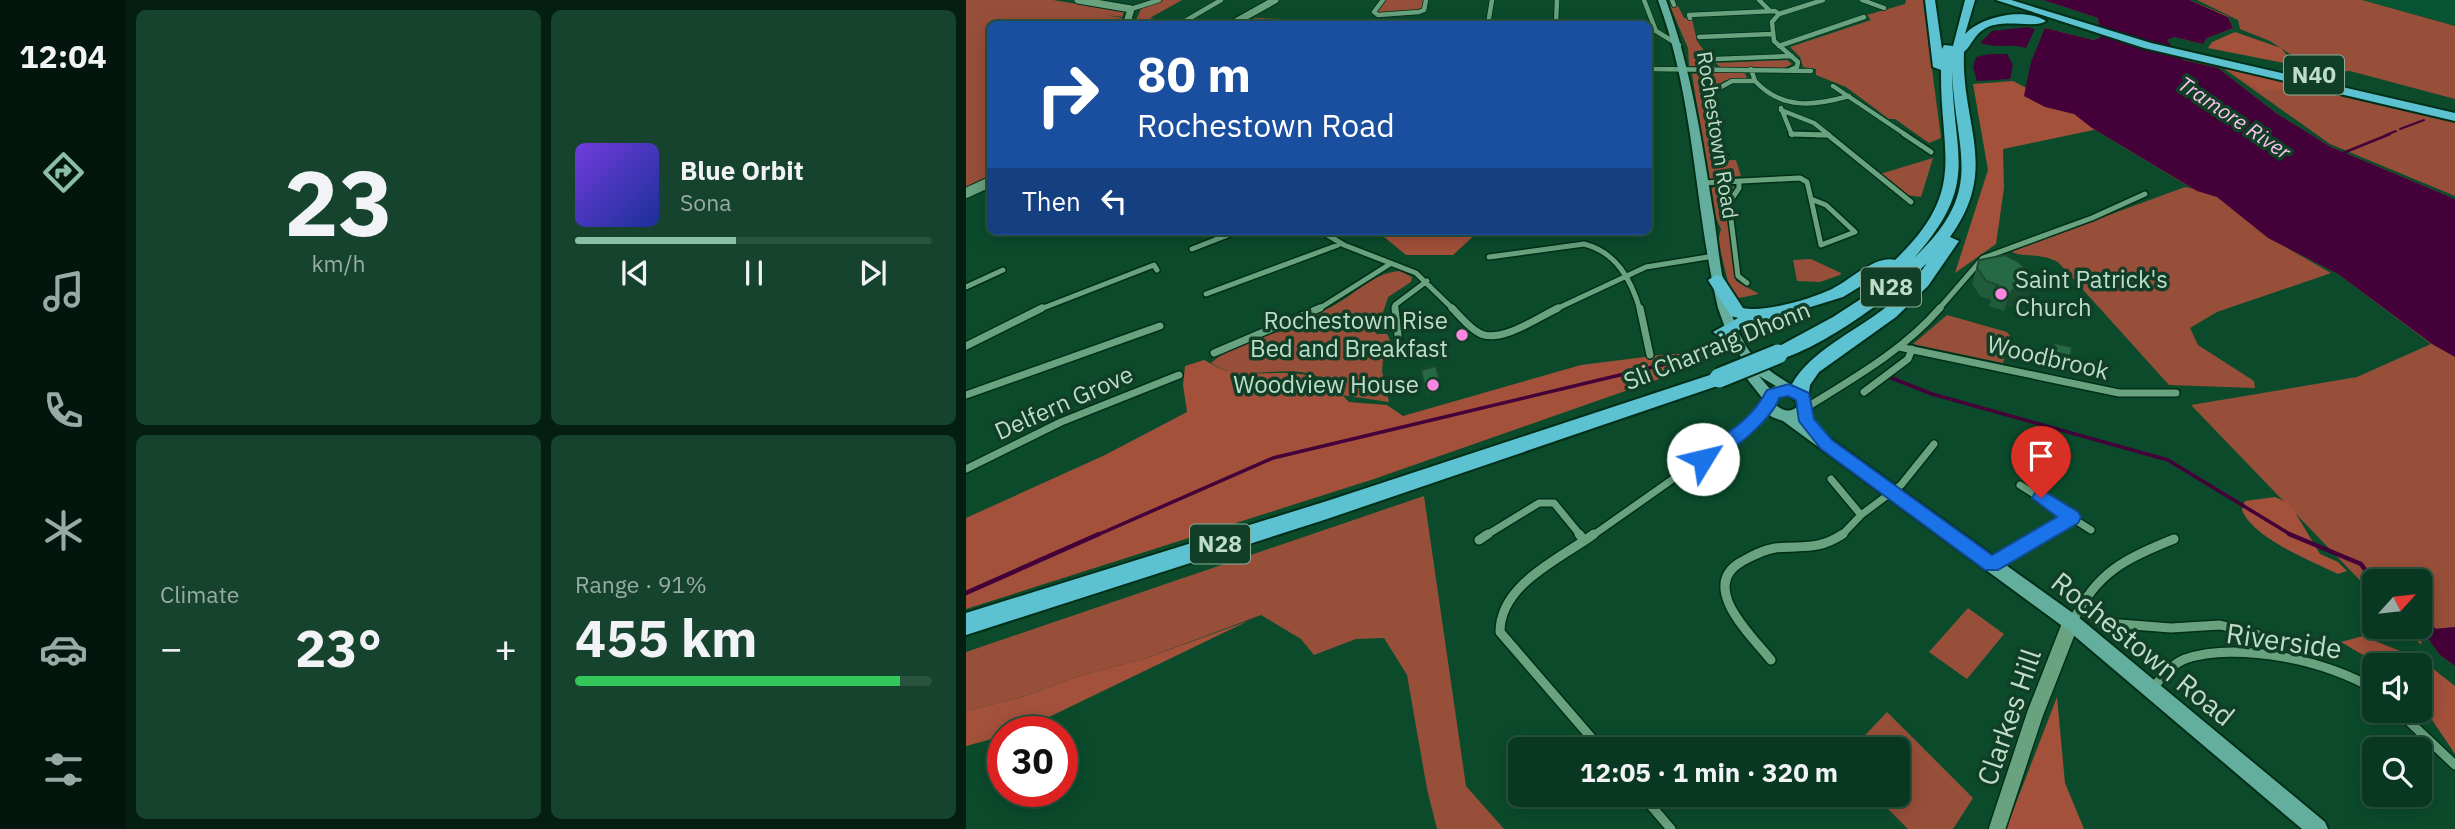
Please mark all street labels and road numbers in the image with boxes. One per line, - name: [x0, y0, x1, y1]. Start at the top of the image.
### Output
- street label: Rochestown Road: [1691, 49, 1745, 221]
- road number: N40: [2284, 55, 2344, 94]
- road number: N28: [1861, 268, 1921, 306]
- street label: Sli Charraig Dhonn: [1619, 293, 1815, 397]
- street label: Woodbrook: [1984, 327, 2113, 387]
- street label: Delfern Grove: [989, 357, 1138, 447]
- road number: N28: [1190, 524, 1250, 564]
- street label: Rochestown Road: [2044, 563, 2243, 734]
- street label: Riverside: [2224, 614, 2344, 667]
- street label: Clarkes Hill: [1968, 644, 2049, 790]

